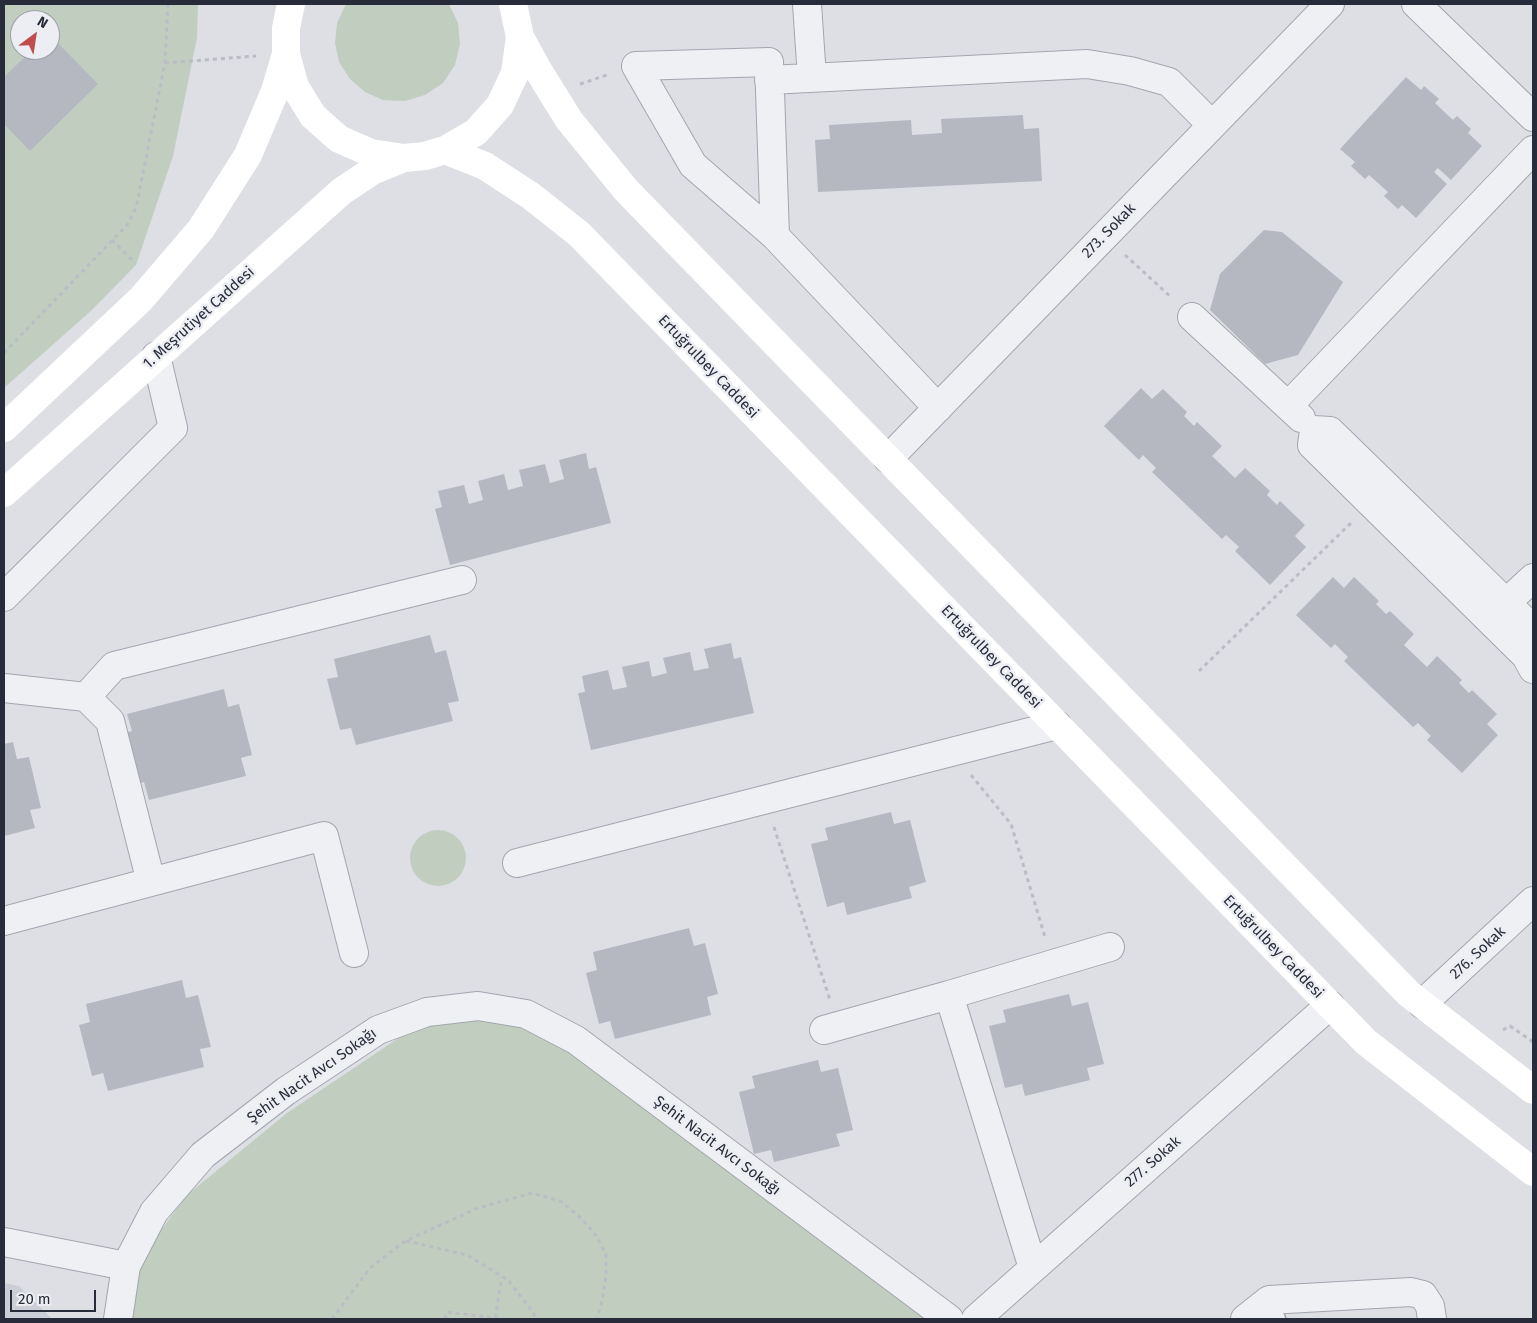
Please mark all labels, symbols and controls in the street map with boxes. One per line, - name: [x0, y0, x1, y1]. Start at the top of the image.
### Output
- north arrow: [10, 10, 60, 60]
- text: N: [34, 13, 51, 32]
- street label: 273. Sokak: [1079, 200, 1139, 262]
- street label: 1. Meşrutiyet Caddesi: [140, 263, 258, 373]
- street label: Ertuğrulbey Caddesi: [654, 312, 762, 422]
- street label: Ertuğrulbey Caddesi: [937, 602, 1045, 712]
- street label: Ertuğrulbey Caddesi: [1219, 892, 1327, 1002]
- street label: 276. Sokak: [1446, 923, 1510, 983]
- street label: Şehit Nacit Avcı Sokağı: [244, 1025, 380, 1127]
- street label: Şehit Nacit Avcı Sokağı: [650, 1093, 784, 1199]
- street label: 277. Sokak: [1121, 1133, 1185, 1191]
- scale bar: [12, 1280, 99, 1312]
- text: 20 m: [18, 1290, 51, 1308]

